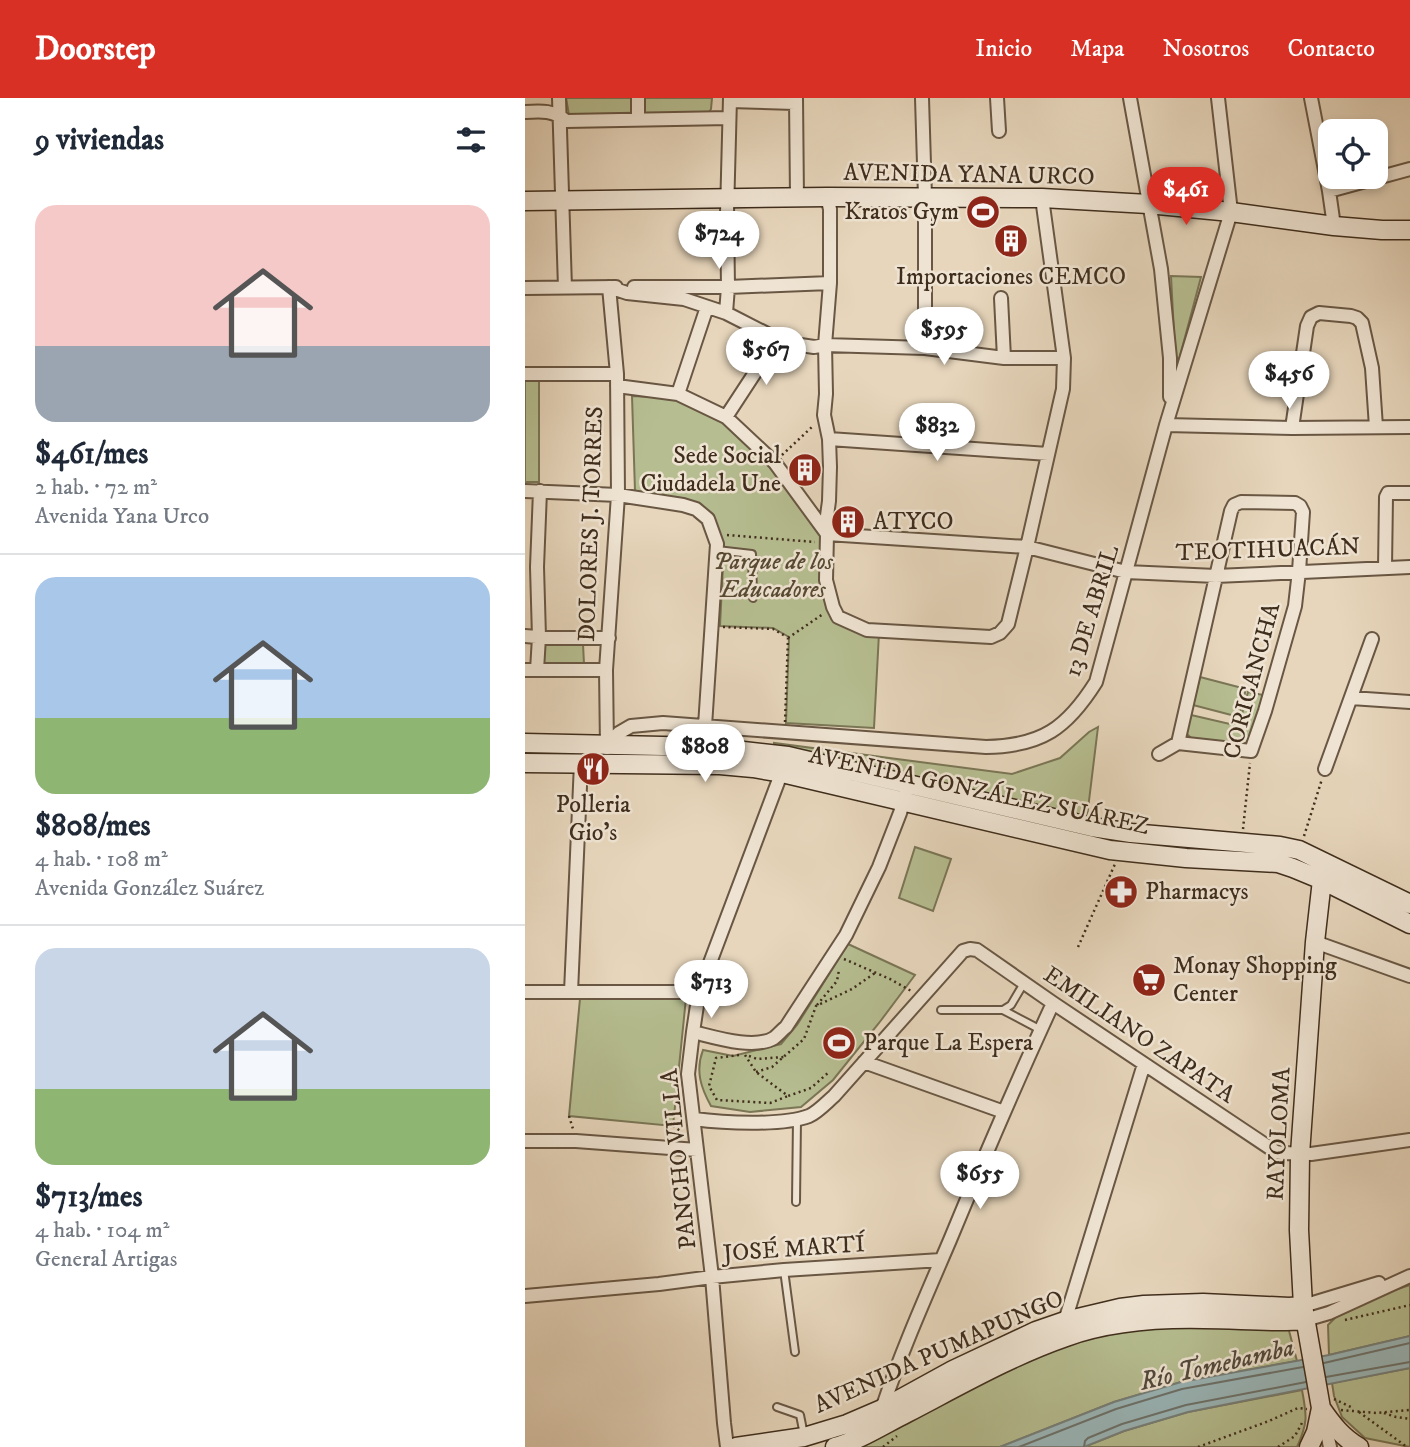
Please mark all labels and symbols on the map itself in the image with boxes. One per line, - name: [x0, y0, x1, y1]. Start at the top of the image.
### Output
- street label: AVENIDA YANA URCO: [843, 158, 1095, 192]
- pin: $461: [1145, 167, 1227, 227]
- sports icon: Kratos Gym: [964, 193, 1002, 231]
- place label: Kratos Gym: [844, 197, 959, 227]
- pin: $724: [678, 212, 760, 271]
- building icon: Importaciones CEMCO: [992, 222, 1030, 260]
- place label: Importaciones CEMCO: [896, 262, 1126, 292]
- pin: $595: [903, 308, 985, 367]
- pin: $567: [725, 328, 807, 387]
- pin: $456: [1248, 352, 1330, 411]
- pin: $832: [896, 404, 978, 463]
- street label: DOLORES J. TORRES: [572, 406, 610, 642]
- place label: Sede Social Ciudadela Une: [640, 441, 782, 499]
- building icon: Sede Social Ciudadela Une: [786, 451, 824, 489]
- building icon: ATYCO: [829, 503, 867, 541]
- place label: ATYCO: [873, 507, 954, 537]
- street label: TEOTIHUACÁN: [1175, 531, 1361, 568]
- street label: 13 DE ABRIL: [1058, 542, 1126, 680]
- park label: Parque de los Educadores: [713, 547, 834, 605]
- street label: CORICANCHA: [1217, 599, 1287, 762]
- pin: $808: [664, 724, 746, 784]
- street label: AVENIDA GONZÁLEZ SUÁREZ: [806, 739, 1152, 842]
- restaurant icon: Polleria Gio's: [574, 750, 612, 788]
- place label: Polleria Gio's: [556, 790, 631, 848]
- pharmacy icon: Pharmacys: [1102, 873, 1140, 911]
- place label: Pharmacys: [1145, 877, 1249, 907]
- place label: Monay Shopping Center: [1173, 951, 1337, 1009]
- pin: $713: [670, 960, 752, 1020]
- street label: EMILIANO ZAPATA: [1038, 960, 1241, 1111]
- supermarket icon: Monay Shopping Center: [1130, 961, 1168, 999]
- sports icon: Parque La Espera: [820, 1024, 858, 1062]
- place label: Parque La Espera: [863, 1028, 1034, 1058]
- street label: RAYOLOMA: [1261, 1066, 1298, 1201]
- street label: PANCHO VILLA: [655, 1067, 703, 1251]
- pin: $655: [939, 1152, 1021, 1211]
- street label: JOSÉ MARTÍ: [720, 1228, 867, 1269]
- street label: AVENIDA PUMAPUNGO: [810, 1283, 1068, 1421]
- water label: Río Tomebamba: [1136, 1331, 1297, 1399]

